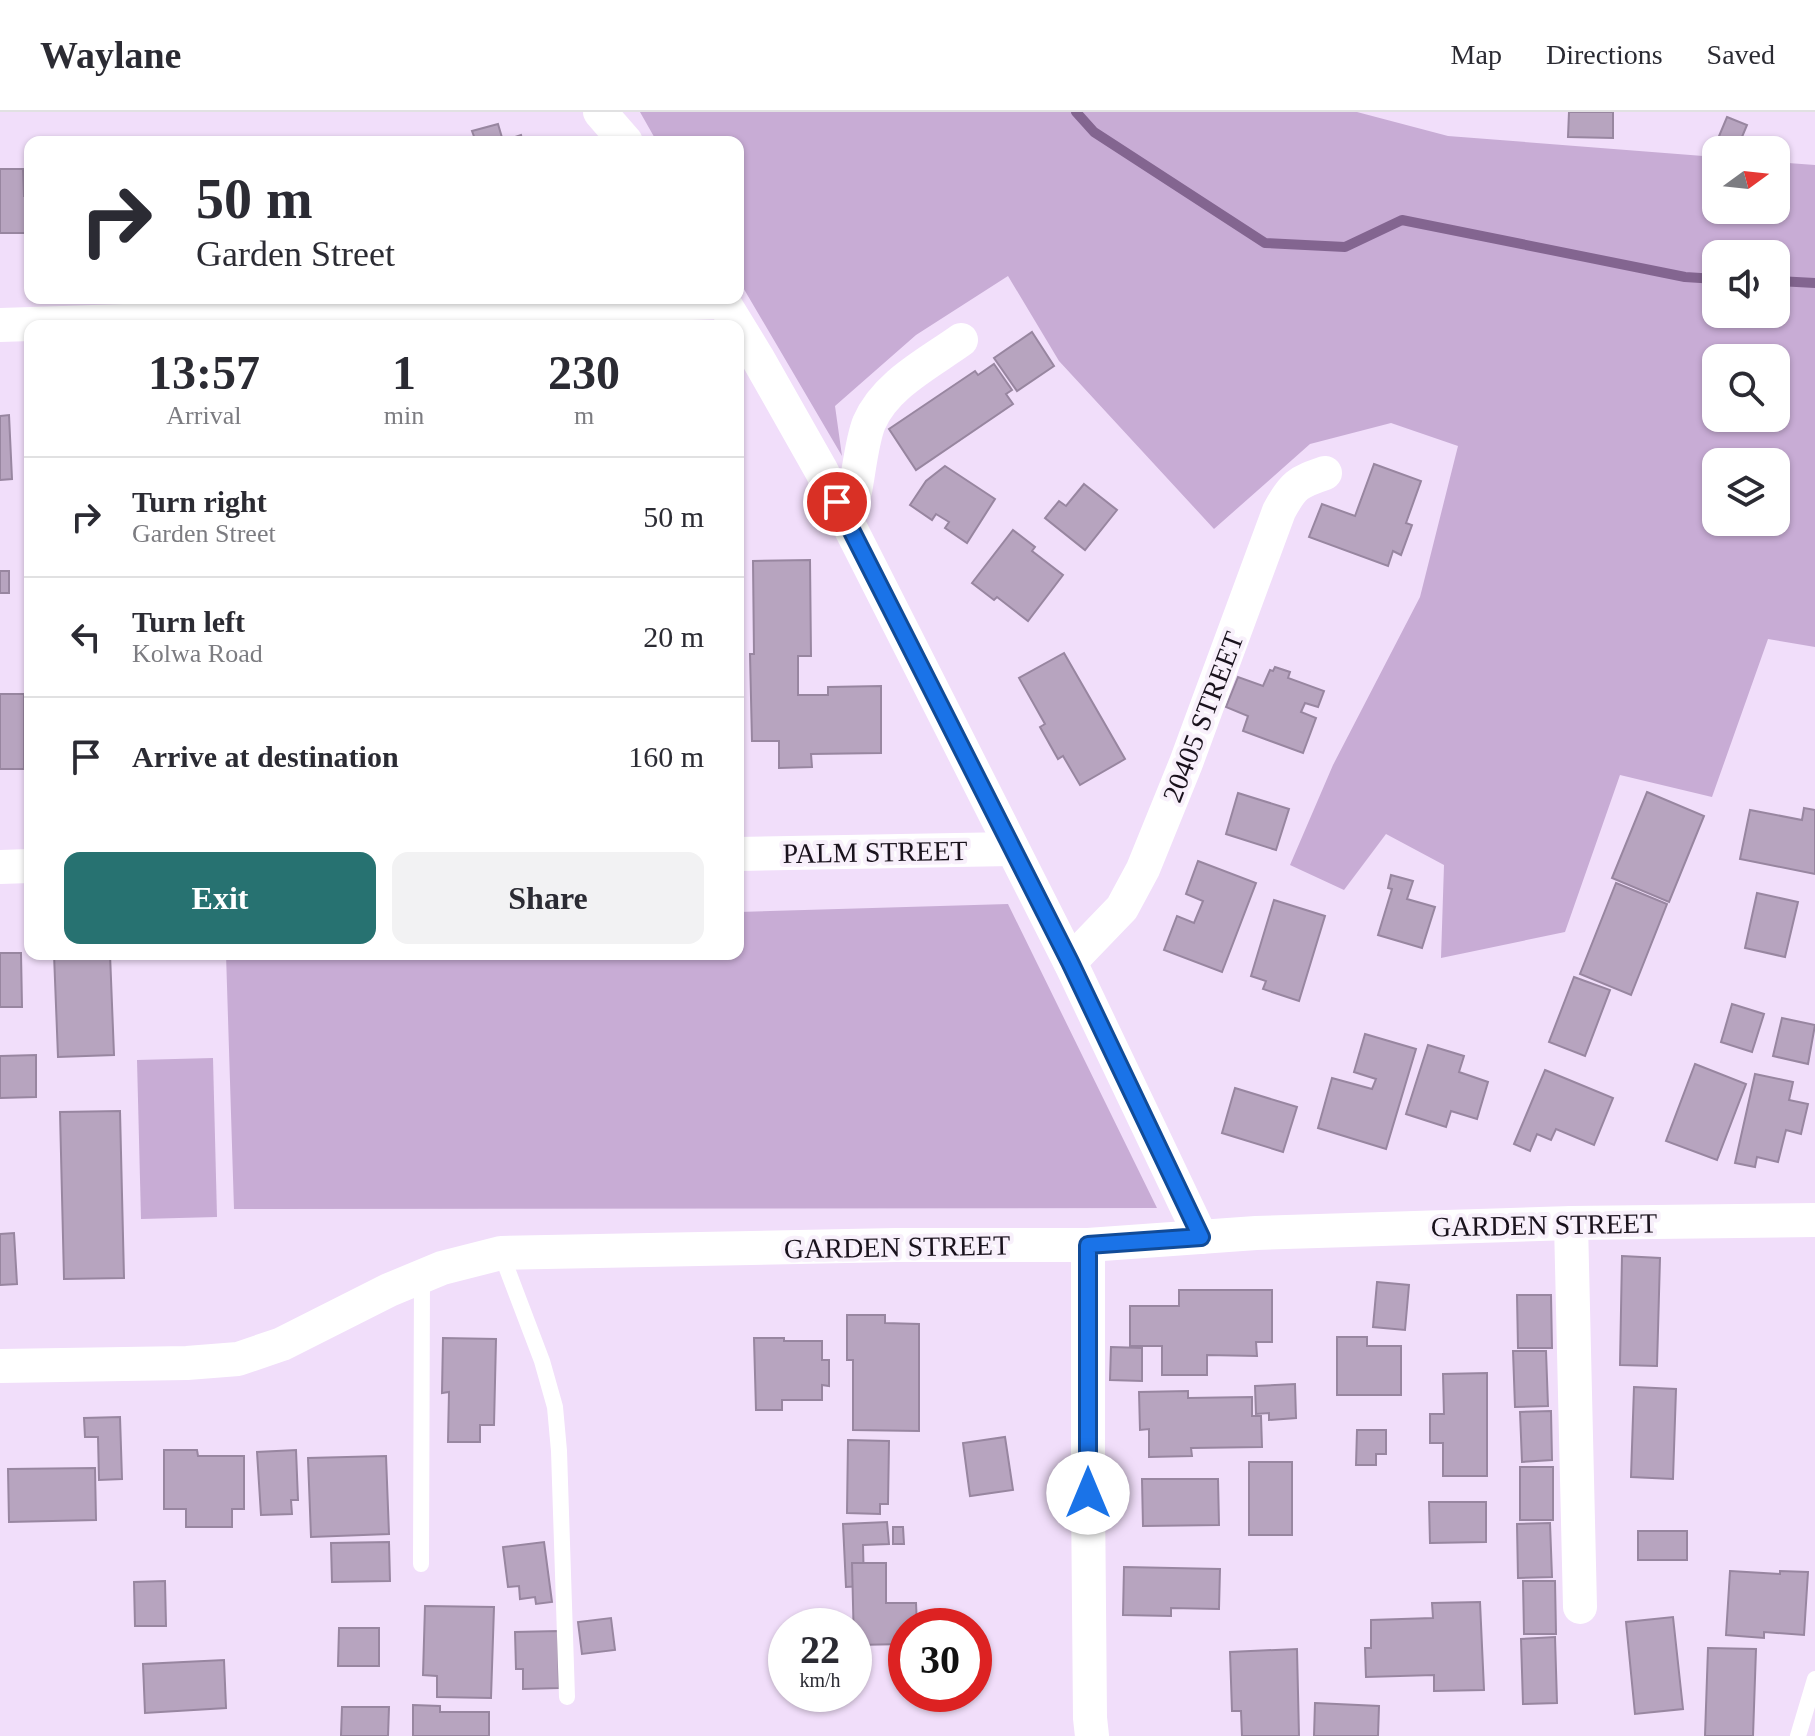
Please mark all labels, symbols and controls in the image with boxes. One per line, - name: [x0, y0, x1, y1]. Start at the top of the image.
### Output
- text: Waylane: [40, 34, 181, 76]
- text: Map: [1451, 39, 1502, 70]
- text: Directions: [1546, 39, 1663, 70]
- text: Saved: [1707, 39, 1775, 70]
- north arrow: [1702, 136, 1790, 224]
- map controls: [1702, 136, 1790, 536]
- icon: right: [64, 168, 168, 272]
- text: 50 m: [196, 168, 313, 230]
- text: Garden Street: [196, 234, 395, 274]
- button: sound: [1702, 240, 1790, 328]
- button: search: [1702, 344, 1790, 432]
- text: 13:57: [148, 346, 260, 399]
- text: 1: [392, 346, 416, 399]
- text: 230: [548, 346, 620, 399]
- text: Arrival: [166, 401, 241, 430]
- text: min: [384, 401, 424, 430]
- text: m: [574, 401, 594, 430]
- button: layers: [1702, 448, 1790, 536]
- pin: [803, 468, 871, 536]
- icon: arrive: [815, 480, 859, 524]
- text: Turn right: [132, 485, 267, 518]
- icon: right: [64, 495, 108, 539]
- text: 50 m: [643, 500, 704, 533]
- text: Garden Street: [132, 519, 276, 548]
- text: Turn left: [132, 605, 245, 638]
- icon: left: [64, 615, 108, 659]
- text: 20 m: [643, 620, 704, 653]
- street label: 20405 STREET: [1156, 628, 1250, 806]
- text: Kolwa Road: [132, 639, 263, 668]
- icon: arrive: [64, 735, 108, 779]
- text: Arrive at destination: [132, 740, 399, 773]
- text: 160 m: [628, 740, 704, 773]
- street label: PALM STREET: [782, 835, 968, 869]
- button: Exit: [64, 852, 376, 944]
- button: Share: [392, 852, 704, 944]
- street label: GARDEN STREET: [1431, 1208, 1657, 1242]
- street label: GARDEN STREET: [784, 1230, 1010, 1264]
- position arrow: [1046, 1451, 1130, 1535]
- speed limit sign: 30: [888, 1608, 992, 1712]
- text: 22: [800, 1627, 840, 1672]
- text: km/h: [799, 1669, 841, 1691]

